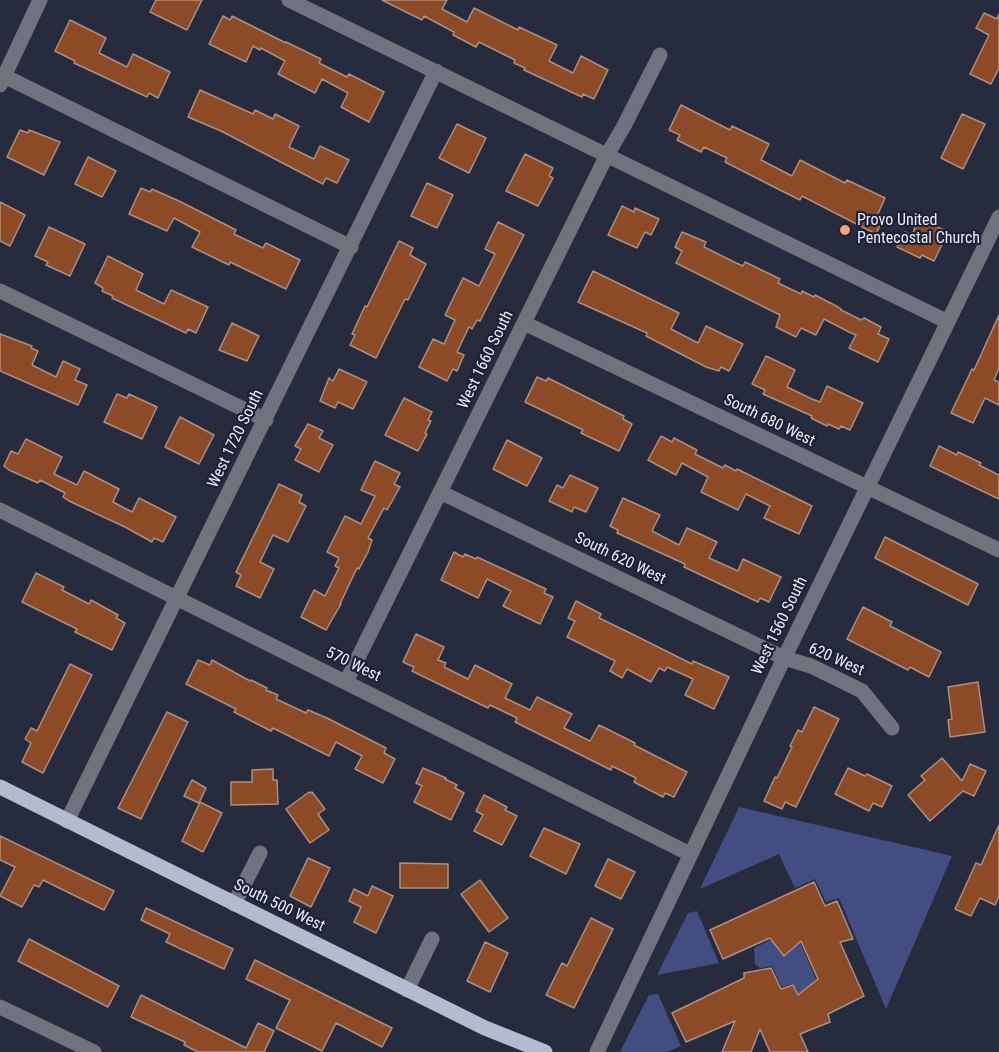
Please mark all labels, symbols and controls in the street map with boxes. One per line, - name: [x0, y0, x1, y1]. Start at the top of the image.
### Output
- place label: Provo United Pentecostal Church: [857, 211, 980, 249]
- marker: Provo United Pentecostal Church: [838, 223, 852, 237]
- street label: West 1660 South: [454, 308, 518, 412]
- street label: West 1720 South: [204, 387, 268, 491]
- street label: South 680 West: [720, 391, 818, 451]
- street label: South 620 West: [571, 529, 669, 589]
- street label: West 1560 South: [748, 574, 812, 678]
- street label: 620 West: [805, 639, 867, 681]
- street label: 570 West: [322, 643, 384, 687]
- street label: South 500 West: [230, 876, 328, 936]

